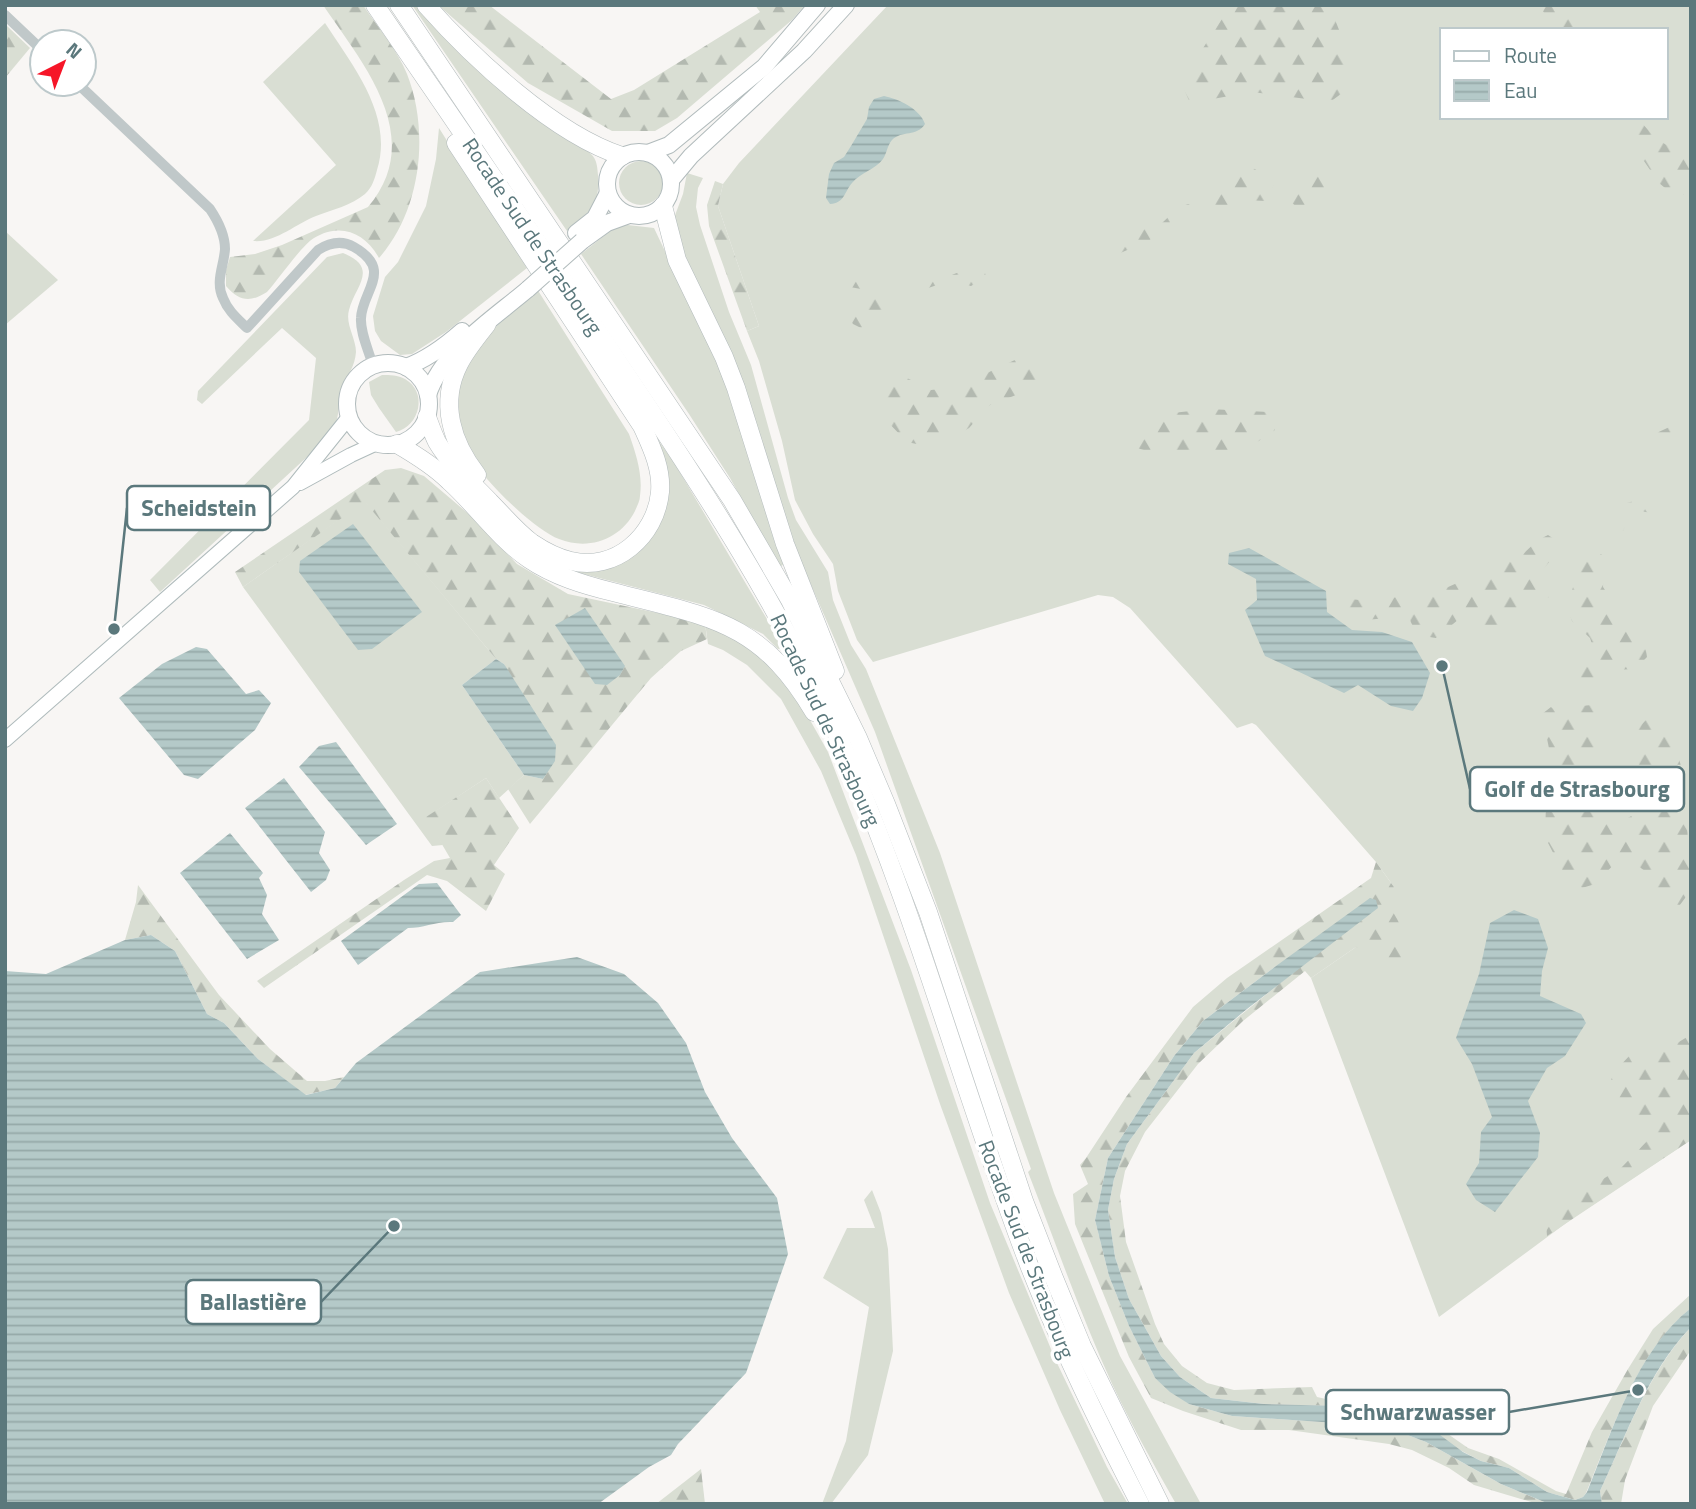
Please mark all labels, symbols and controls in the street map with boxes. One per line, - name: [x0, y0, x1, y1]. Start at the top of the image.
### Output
- north arrow: [28, 28, 98, 98]
- legend: [1440, 28, 1668, 119]
- text: N: [60, 35, 89, 65]
- text: Route: [1504, 39, 1557, 71]
- text: Eau: [1504, 74, 1537, 106]
- street label: Rocade Sud de Strasbourg: [455, 131, 611, 341]
- callout: Scheidstein: [127, 486, 270, 530]
- text: Scheidstein: [141, 490, 257, 525]
- street label: Rocade Sud de Strasbourg: [763, 608, 890, 832]
- callout: Golf de Strasbourg: [1470, 767, 1684, 811]
- text: Golf de Strasbourg: [1484, 771, 1670, 806]
- street label: Rocade Sud de Strasbourg: [971, 1135, 1084, 1363]
- callout: Ballastière: [186, 1280, 321, 1324]
- text: Ballastière: [199, 1284, 307, 1319]
- callout: Schwarzwasser: [1326, 1390, 1509, 1434]
- text: Schwarzwasser: [1340, 1394, 1496, 1429]

